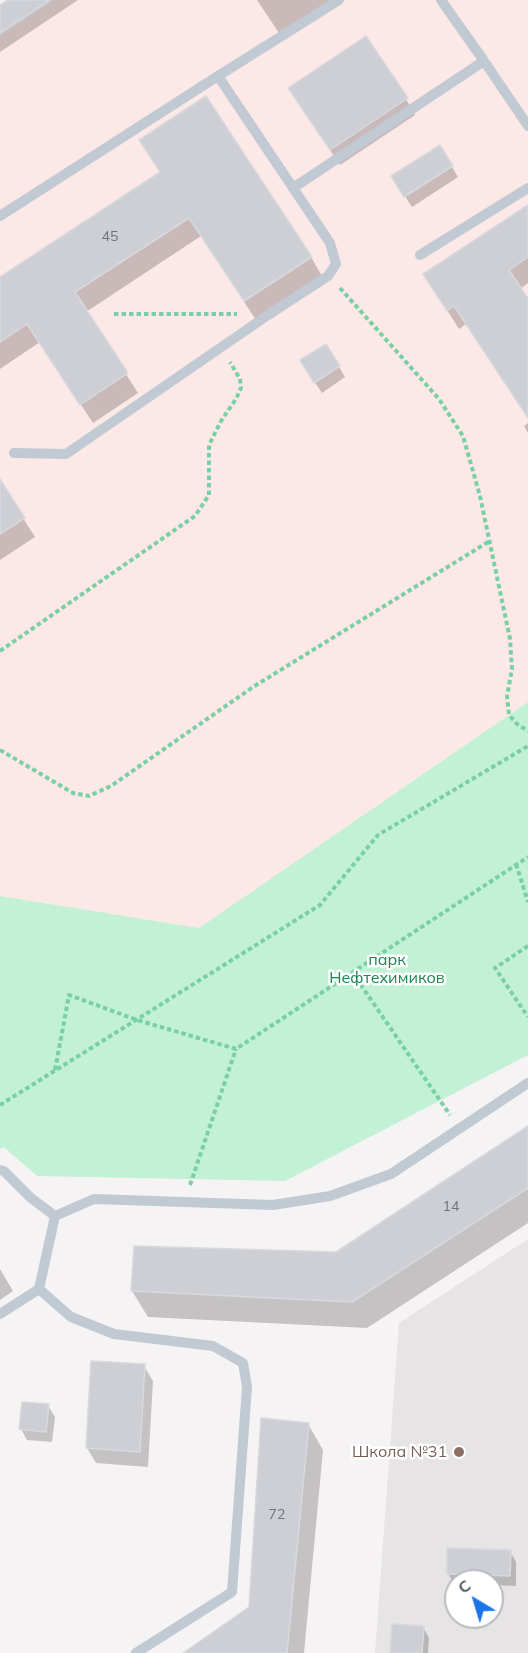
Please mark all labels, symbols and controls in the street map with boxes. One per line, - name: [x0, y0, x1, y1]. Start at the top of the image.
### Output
- house number: 45: [102, 229, 118, 245]
- park label: парк Нефтехимиков: [329, 950, 445, 988]
- house number: 14: [443, 1199, 459, 1215]
- place label: Школа №31: [352, 1442, 447, 1462]
- marker: Школа №31: [452, 1445, 466, 1459]
- house number: 72: [269, 1507, 285, 1523]
- north arrow: [444, 1569, 504, 1629]
- text: С: [454, 1575, 475, 1598]

